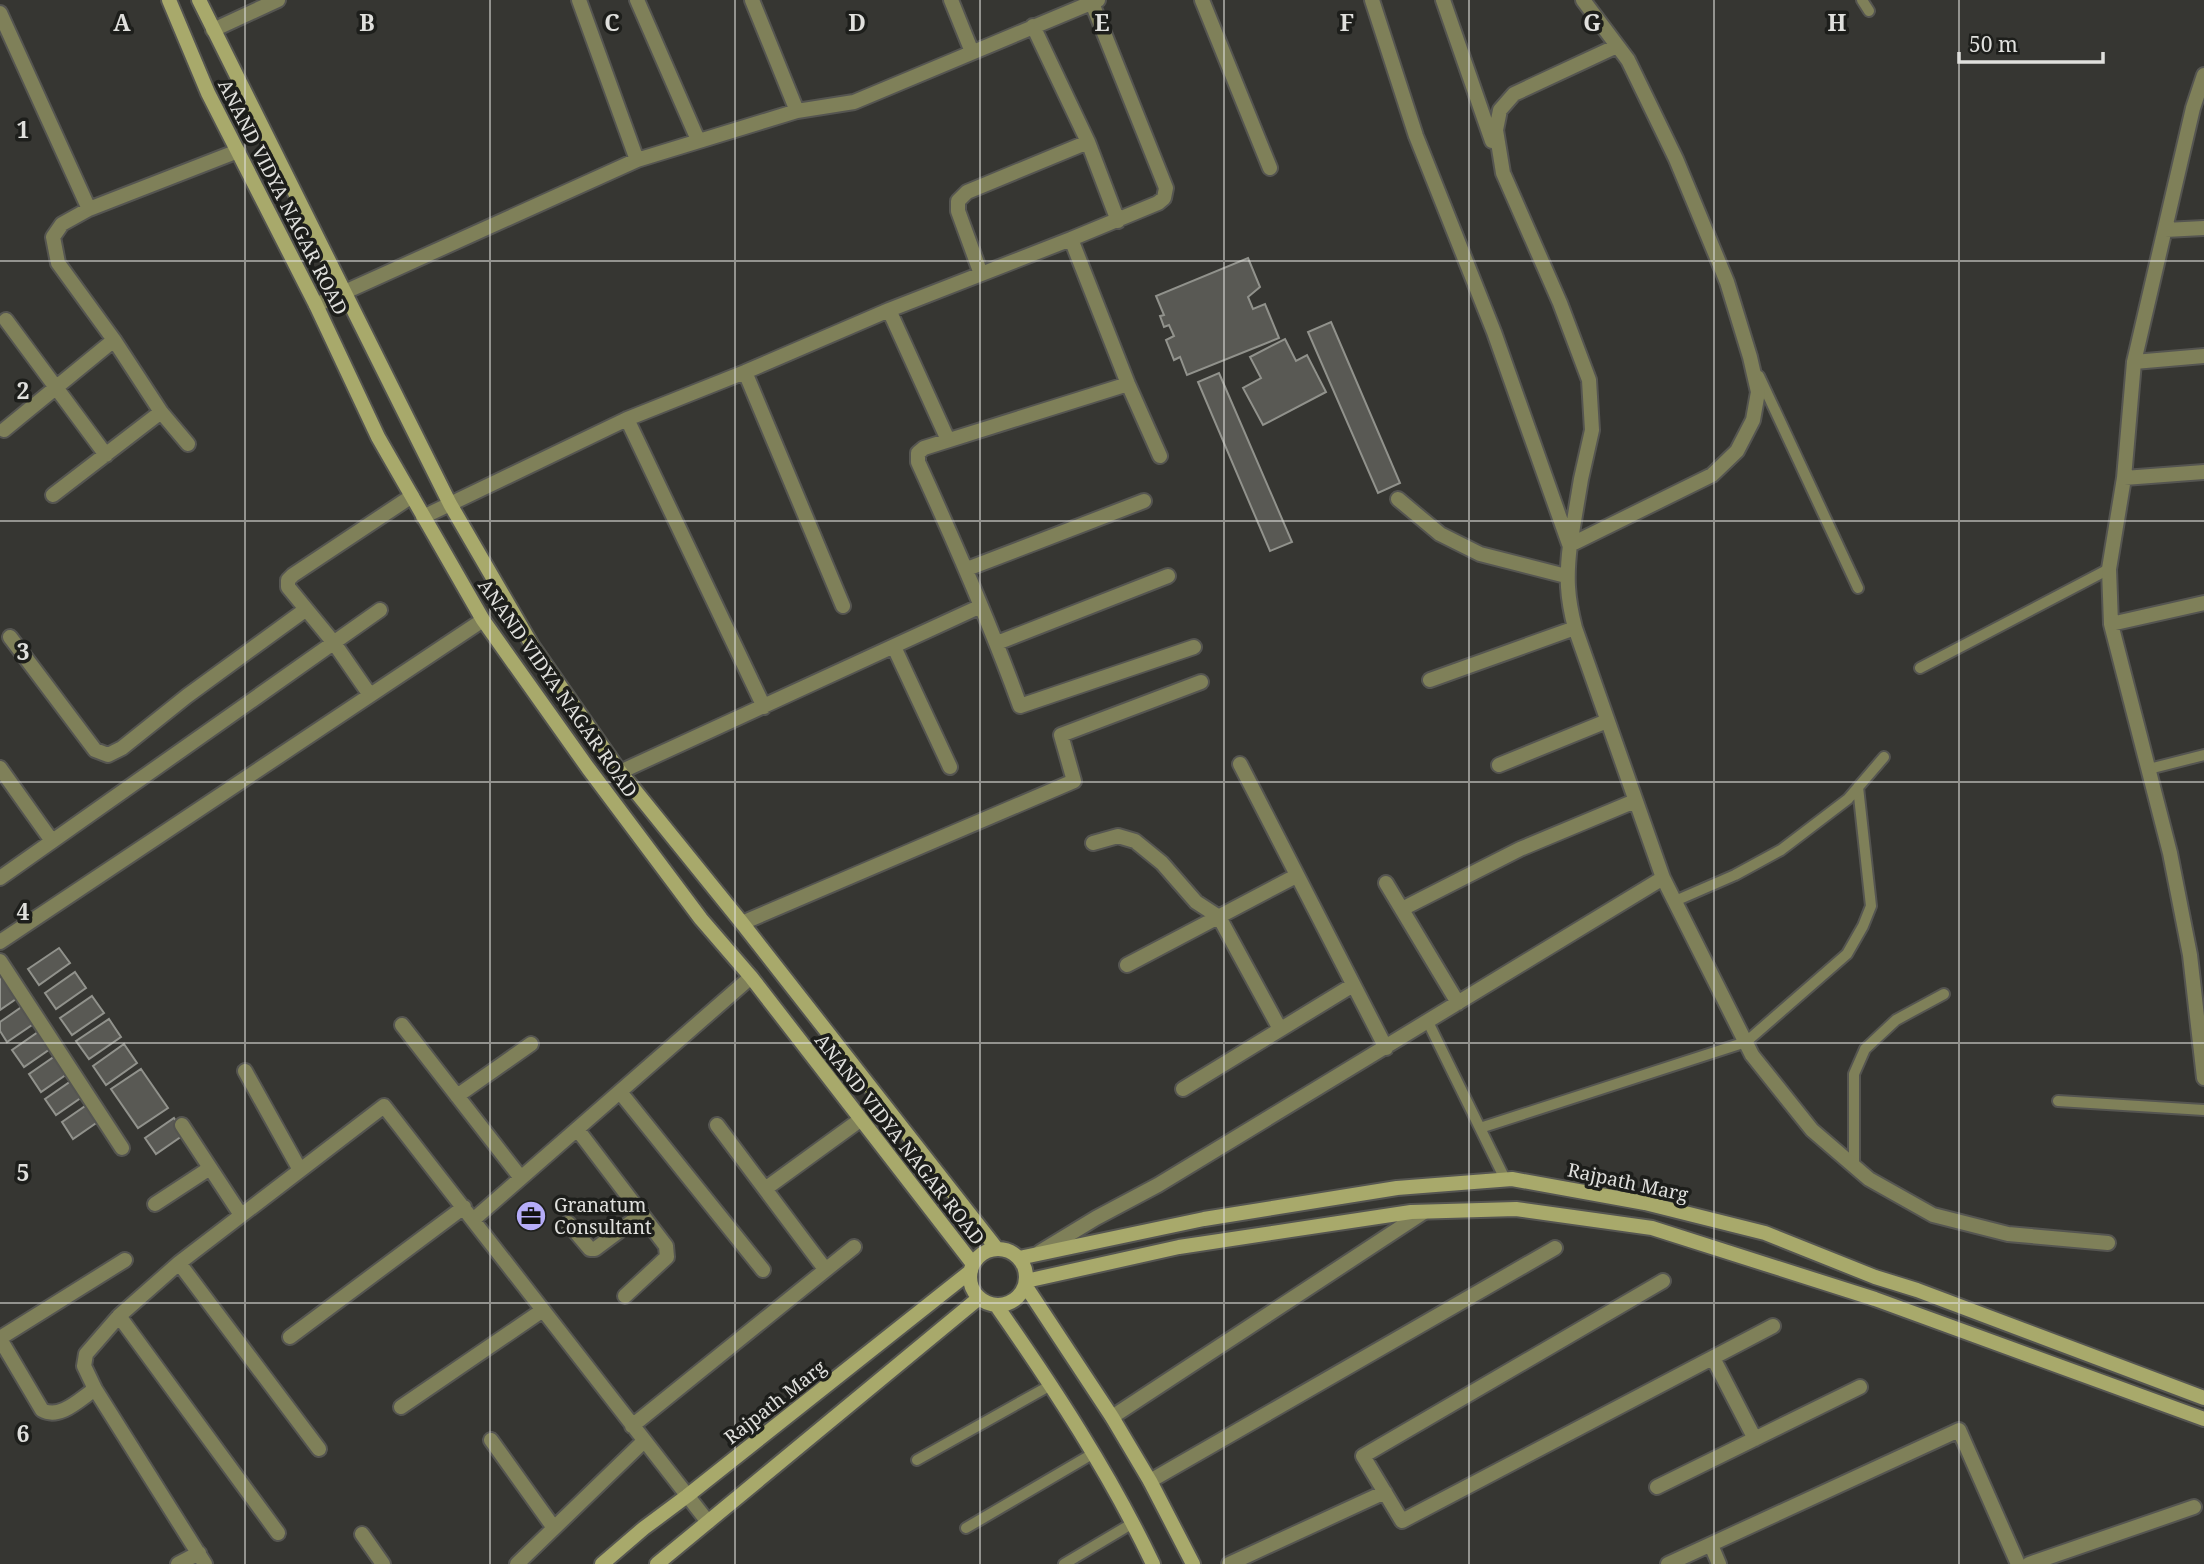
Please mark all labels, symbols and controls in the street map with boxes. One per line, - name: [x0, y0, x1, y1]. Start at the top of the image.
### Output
- text: A: [113, 6, 131, 38]
- text: B: [359, 6, 375, 38]
- text: C: [604, 6, 620, 38]
- text: D: [848, 6, 866, 38]
- text: E: [1094, 6, 1110, 38]
- text: F: [1340, 6, 1354, 38]
- text: G: [1583, 6, 1601, 38]
- text: H: [1828, 6, 1847, 38]
- scale bar: [1959, 21, 2102, 65]
- text: 50 m: [1969, 30, 2018, 58]
- street label: ANAND VIDYA NAGAR ROAD: [212, 75, 354, 319]
- text: 1: [17, 113, 30, 145]
- text: 2: [17, 374, 30, 406]
- street label: ANAND VIDYA NAGAR ROAD: [472, 573, 644, 803]
- text: 3: [17, 635, 30, 667]
- text: 4: [17, 895, 30, 927]
- street label: ANAND VIDYA NAGAR ROAD: [809, 1028, 991, 1250]
- text: 5: [17, 1156, 30, 1188]
- street label: Rajpath Marg: [1565, 1157, 1691, 1207]
- place label: Granatum Consultant: [554, 1192, 652, 1240]
- office icon: Granatum Consultant: [514, 1199, 548, 1233]
- street label: Rajpath Marg: [719, 1354, 831, 1450]
- text: 6: [17, 1417, 30, 1449]

